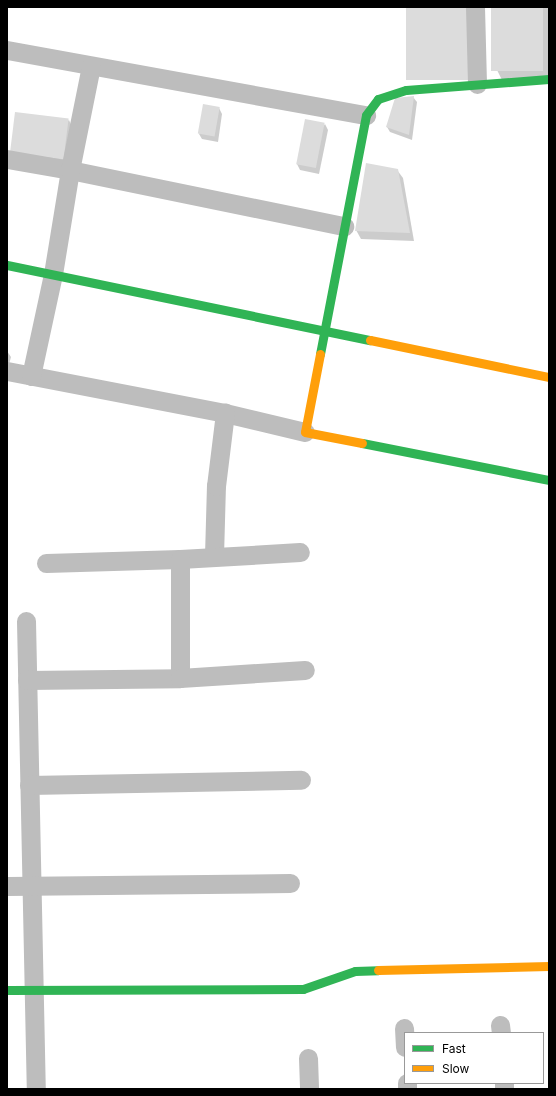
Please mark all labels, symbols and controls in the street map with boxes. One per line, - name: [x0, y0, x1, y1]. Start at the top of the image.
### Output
- legend: [404, 1032, 544, 1084]
- text: Fast: [442, 1041, 466, 1056]
- text: Slow: [442, 1061, 469, 1076]

